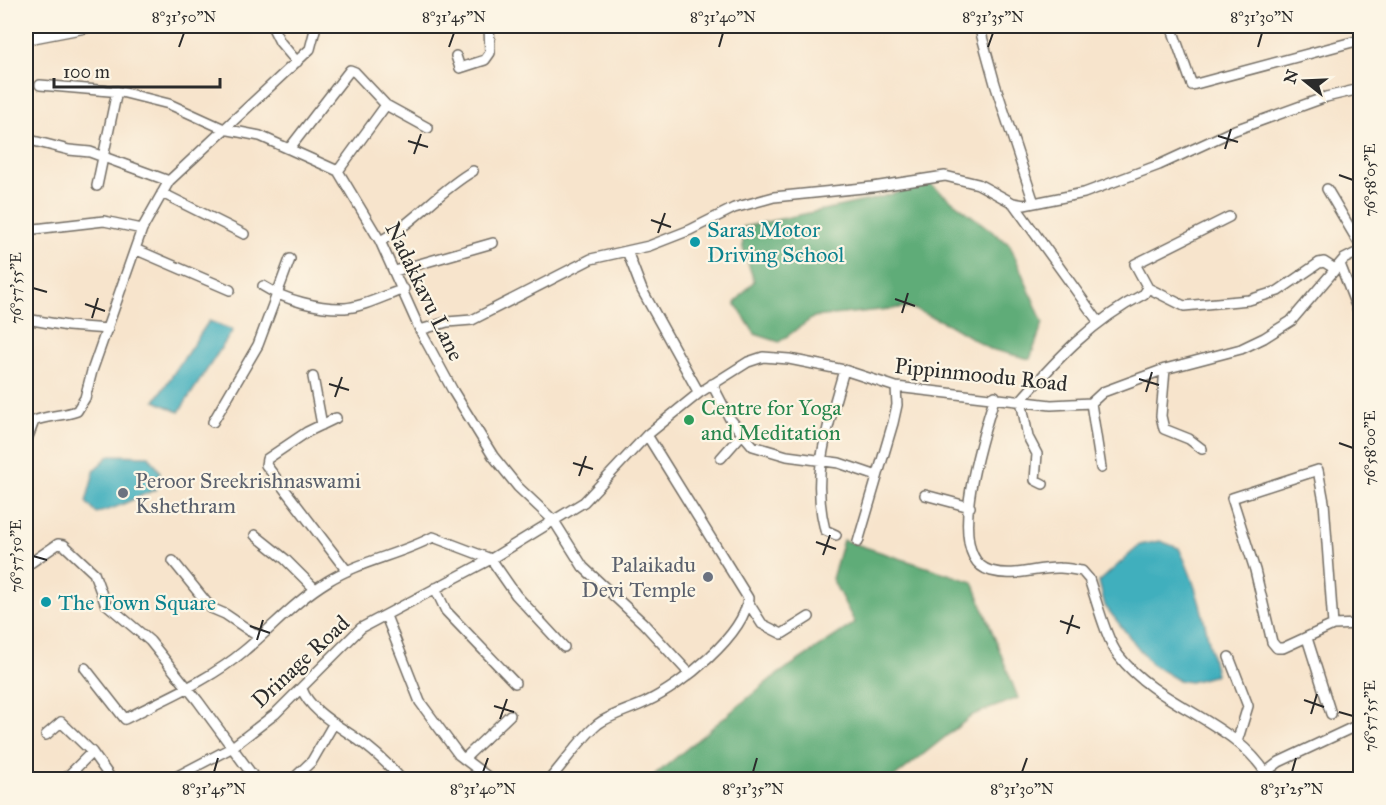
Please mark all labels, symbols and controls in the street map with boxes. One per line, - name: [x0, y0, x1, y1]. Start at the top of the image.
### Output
- text: 8°31'50"N: [152, 8, 217, 26]
- text: 8°31'45"N: [422, 8, 486, 26]
- text: 8°31'40"N: [690, 8, 756, 26]
- text: 8°31'35"N: [962, 8, 1024, 26]
- text: 8°31'30"N: [1230, 8, 1294, 26]
- scale bar: [54, 51, 220, 89]
- north arrow: [1275, 51, 1335, 111]
- text: 100 m: [63, 61, 110, 83]
- text: N: [1280, 67, 1302, 86]
- text: 76°58'05"E: [1361, 143, 1379, 217]
- place label: Saras Motor Driving School: [707, 216, 844, 268]
- street label: Nadakkavu Lane: [379, 217, 470, 365]
- marker: Saras Motor Driving School: [688, 235, 702, 249]
- text: 76°57'55"E: [7, 252, 25, 324]
- street label: Pippinmoodu Road: [893, 352, 1069, 397]
- place label: Centre for Yoga and Meditation: [701, 394, 842, 446]
- text: 76°58'00"E: [1361, 410, 1379, 485]
- marker: Centre for Yoga and Meditation: [682, 413, 696, 427]
- place label: Peroor Sreekrishnaswami Kshethram: [135, 467, 361, 519]
- marker: Peroor Sreekrishnaswami Kshethram: [116, 486, 130, 500]
- text: 76°57'50"E: [7, 519, 25, 593]
- place label: Palaikadu Devi Temple: [581, 551, 696, 603]
- marker: Palaikadu Devi Temple: [701, 570, 715, 584]
- place label: The Town Square: [58, 589, 216, 616]
- marker: The Town Square: [39, 595, 53, 609]
- street label: Drinage Road: [246, 609, 355, 713]
- text: 76°57'55"E: [1361, 680, 1379, 752]
- text: 8°31'45"N: [182, 780, 246, 798]
- text: 8°31'40"N: [450, 780, 516, 798]
- text: 8°31'35"N: [722, 780, 784, 798]
- text: 8°31'30"N: [990, 780, 1054, 798]
- text: 8°31'25"N: [1260, 780, 1324, 798]

